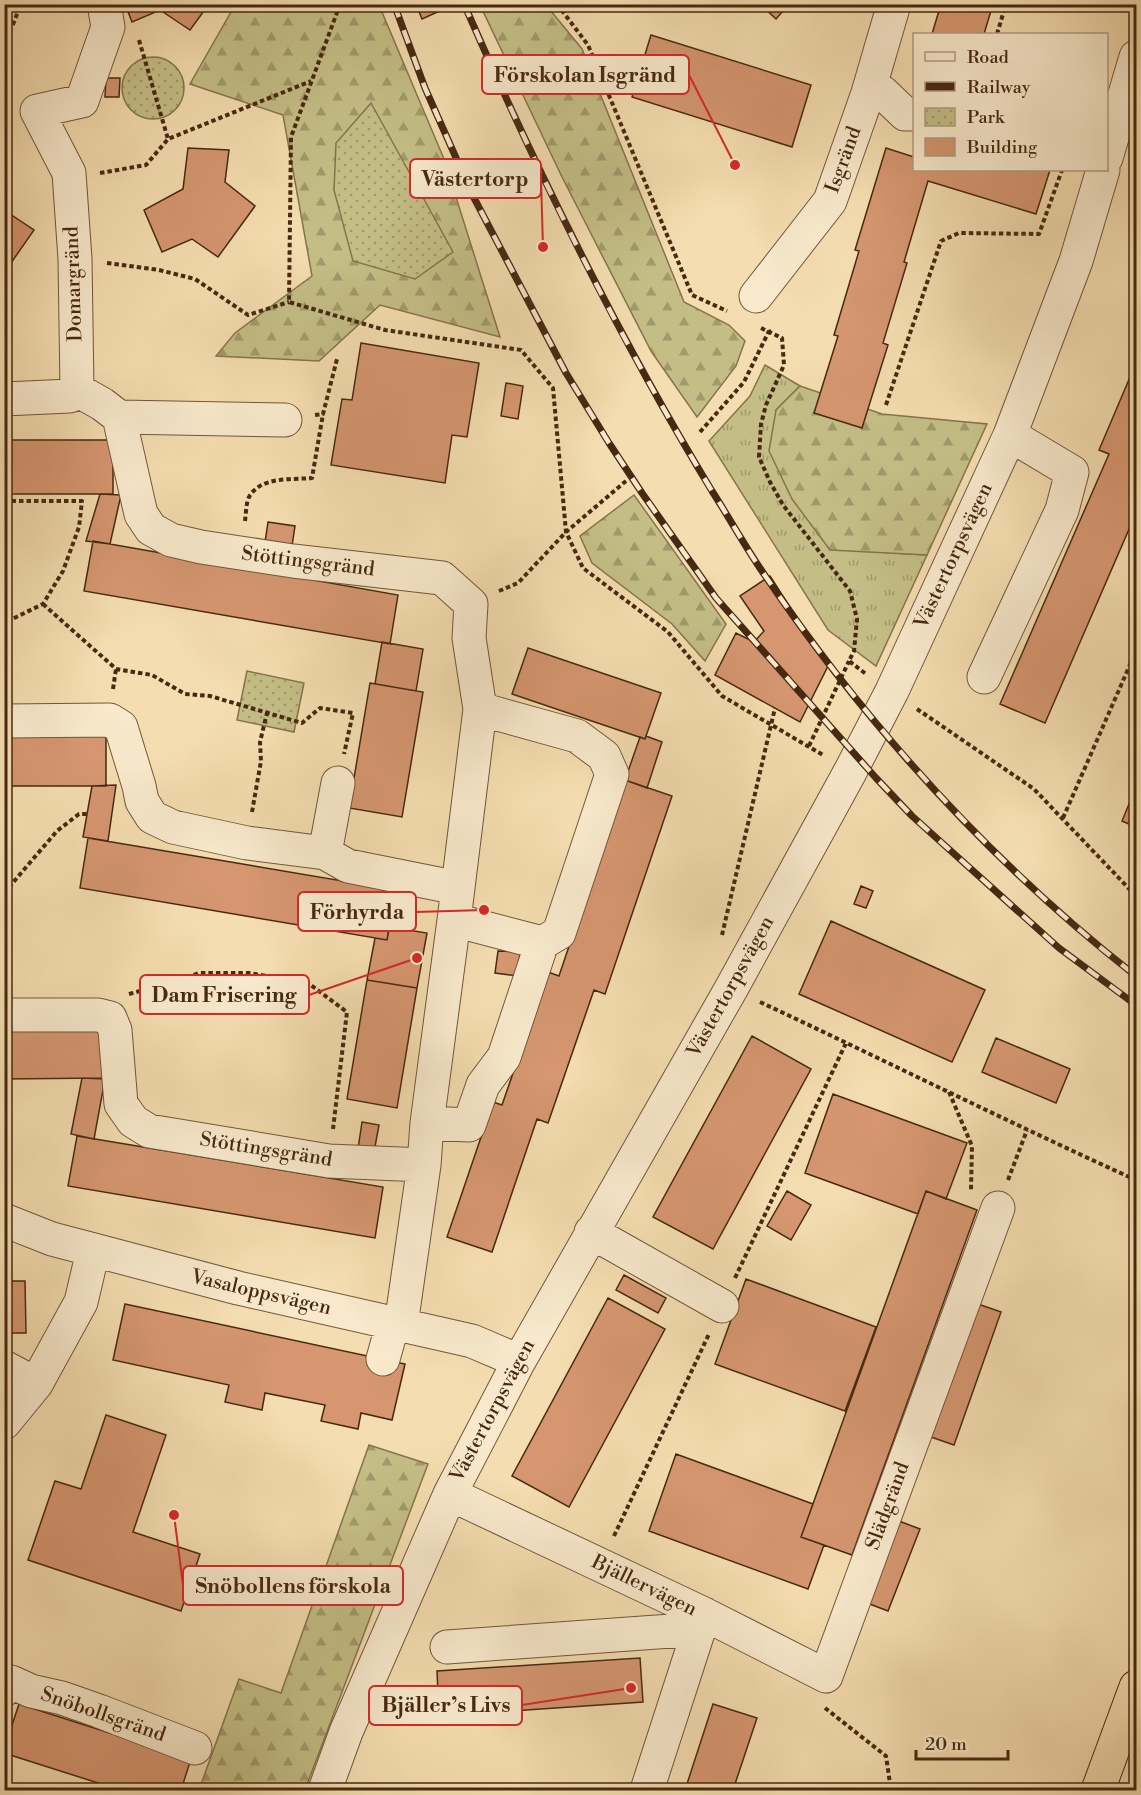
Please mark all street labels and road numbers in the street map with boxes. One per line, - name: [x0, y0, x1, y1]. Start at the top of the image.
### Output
- street label: Isgränd: [820, 123, 868, 197]
- street label: Domargränd: [59, 225, 89, 342]
- street label: Västertorpsvägen: [909, 479, 999, 634]
- street label: Stöttingsgränd: [240, 541, 377, 583]
- street label: Västertorpsvägen: [681, 912, 780, 1063]
- street label: Stöttingsgränd: [198, 1127, 335, 1173]
- street label: Vasaloppsvägen: [187, 1264, 334, 1321]
- street label: Västertorpsvägen: [444, 1335, 541, 1488]
- street label: Slädgränd: [861, 1458, 916, 1553]
- street label: Bjällervägen: [586, 1549, 701, 1622]
- street label: Snöbollsgränd: [37, 1682, 169, 1748]

